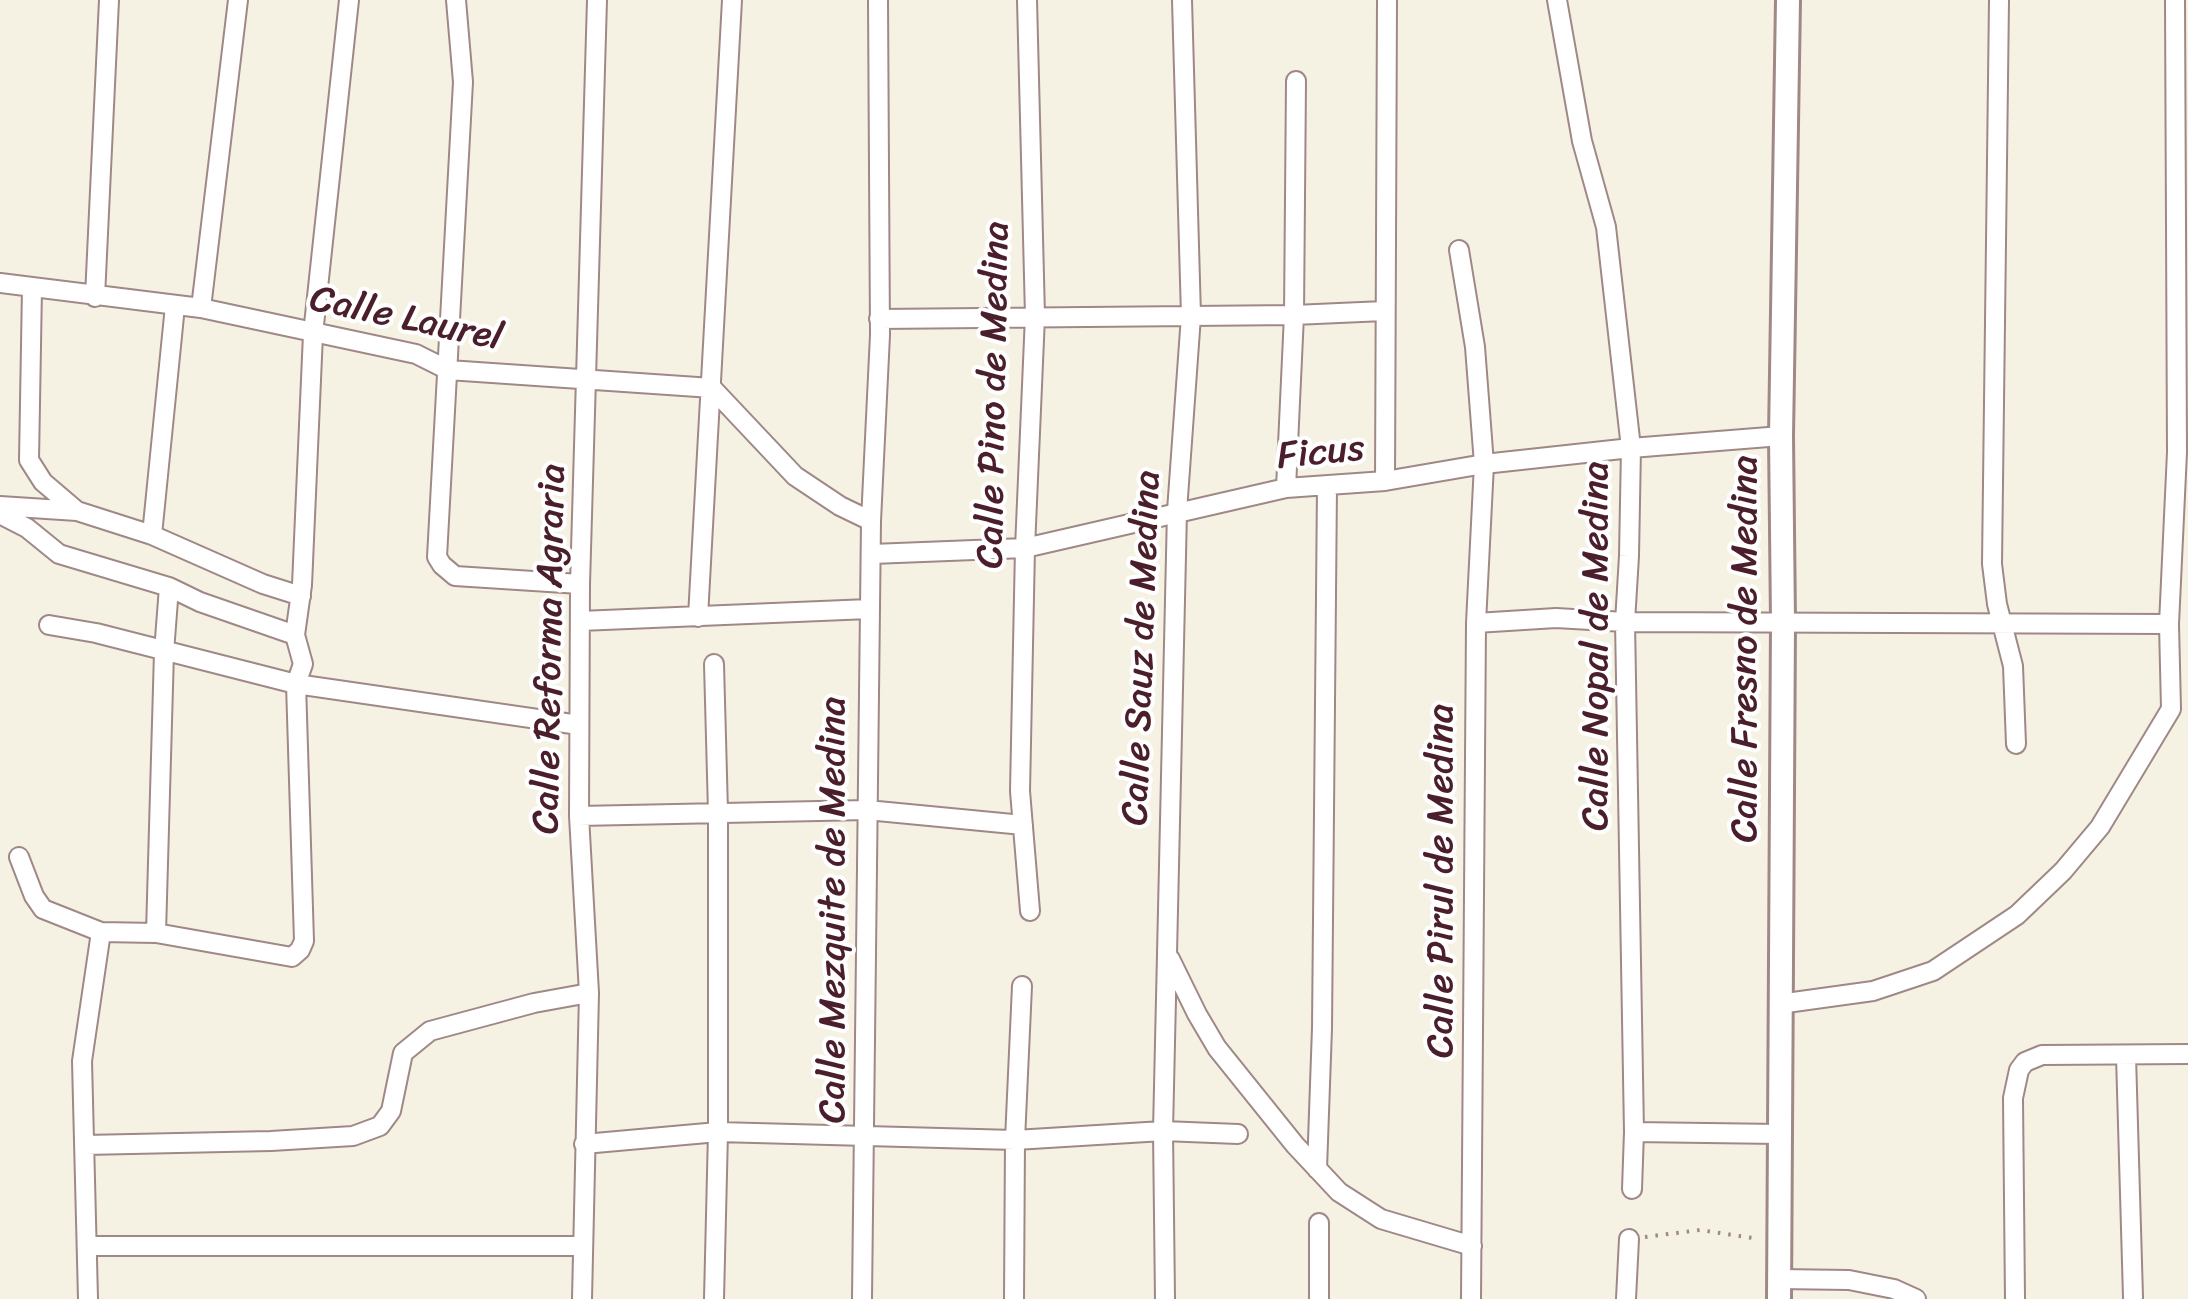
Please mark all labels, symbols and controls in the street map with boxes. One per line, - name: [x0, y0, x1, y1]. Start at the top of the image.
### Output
- street label: Calle Pino de Medina: [969, 221, 1021, 569]
- street label: Calle Laurel: [306, 277, 506, 363]
- street label: Ficus: [1275, 427, 1367, 481]
- street label: Calle Fresno de Medina: [1723, 455, 1769, 843]
- street label: Calle Nopal de Medina: [1574, 461, 1620, 831]
- street label: Calle Reforma Agraria: [525, 464, 577, 834]
- street label: Calle Sauz de Medina: [1114, 470, 1172, 826]
- street label: Calle Mezquite de Medina: [811, 697, 857, 1123]
- street label: Calle Pirul de Medina: [1419, 704, 1465, 1058]

